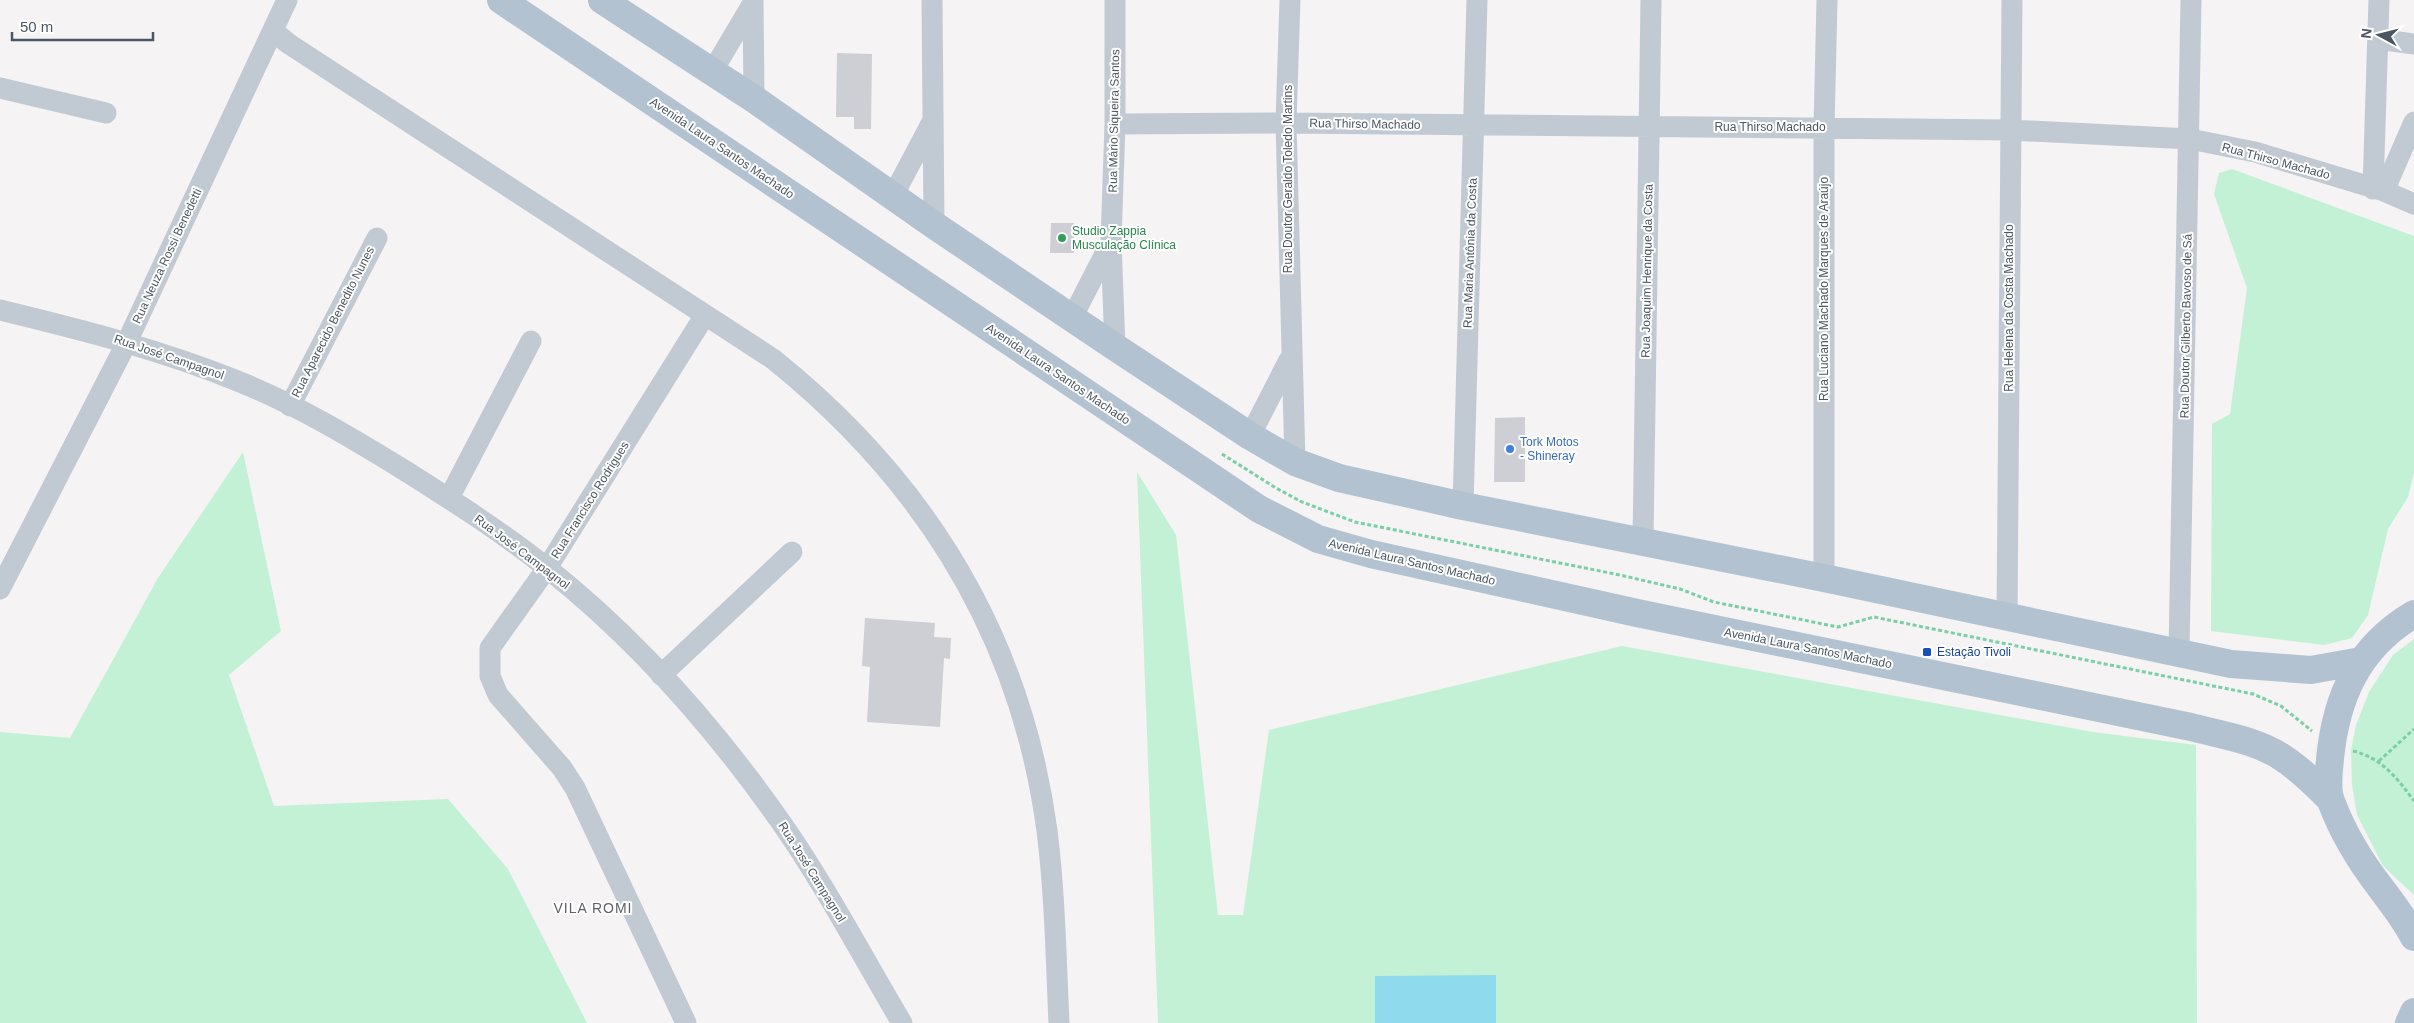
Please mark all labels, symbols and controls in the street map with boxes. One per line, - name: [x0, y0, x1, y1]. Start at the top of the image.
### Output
- scale bar: [12, 10, 154, 42]
- north arrow: [2354, 10, 2404, 60]
- text: 50 m: [20, 18, 53, 35]
- text: N: [2358, 27, 2375, 39]
- street label: Rua Mário Siqueira Santos: [1106, 49, 1122, 193]
- street label: Rua Doutor Geraldo Toledo Martins: [1281, 85, 1295, 273]
- street label: Avenida Laura Santos Machado: [647, 95, 797, 202]
- street label: Rua Thirso Machado: [1309, 116, 1421, 132]
- street label: Rua Thirso Machado: [1714, 120, 1826, 134]
- street label: Rua Thirso Machado: [2220, 140, 2332, 182]
- street label: Rua Maria Antônia da Costa: [1460, 177, 1480, 328]
- street label: Rua Luciano Machado Marques de Araújo: [1817, 177, 1831, 401]
- street label: Rua Joaquim Henrique da Costa: [1638, 184, 1656, 358]
- street label: Rua Neuza Rossi Benedetti: [130, 186, 204, 326]
- place label: Studio Zappia Musculação Clínica: [1072, 224, 1176, 252]
- street label: Rua Helena da Costa Machado: [2002, 224, 2016, 392]
- marker: Studio Zappia Musculação Clínica: [1056, 232, 1068, 244]
- street label: Rua Doutor Gilberto Bavoso de Sá: [2177, 233, 2195, 418]
- street label: Rua Aparecido Benedito Nunes: [289, 244, 377, 400]
- street label: Avenida Laura Santos Machado: [983, 321, 1133, 428]
- street label: Rua José Campagnol: [112, 332, 226, 382]
- place label: Tork Motos - Shineray: [1520, 435, 1579, 463]
- street label: Rua Francisco Rodrigues: [548, 439, 632, 561]
- marker: Tork Motos - Shineray: [1504, 443, 1516, 455]
- street label: Rua José Campagnol: [472, 512, 572, 592]
- street label: Avenida Laura Santos Machado: [1327, 536, 1497, 588]
- street label: Avenida Laura Santos Machado: [1723, 625, 1893, 671]
- place label: Estação Tivoli: [1937, 645, 2011, 659]
- marker: Estação Tivoli: [1921, 646, 1933, 658]
- street label: Rua José Campagnol: [775, 819, 849, 925]
- district label: VILA ROMI: [553, 900, 633, 916]

